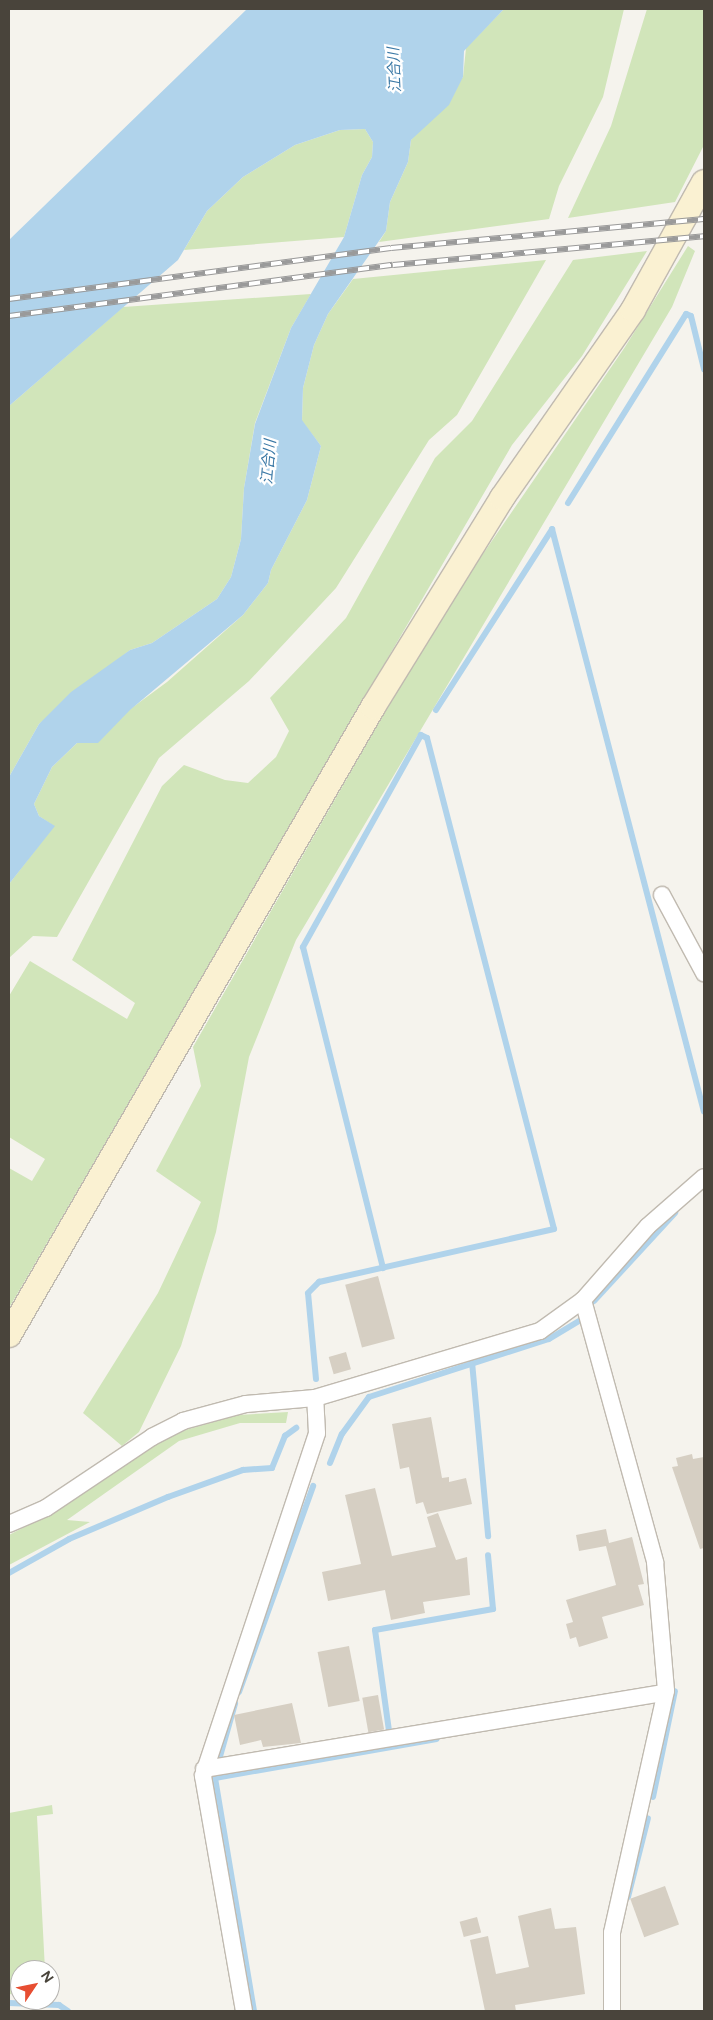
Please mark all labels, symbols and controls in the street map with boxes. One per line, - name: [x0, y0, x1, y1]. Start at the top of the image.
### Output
- water label: 江合川: [385, 47, 405, 93]
- water label: 江合川: [258, 439, 280, 485]
- north arrow: [10, 1960, 60, 2010]
- text: N: [37, 1968, 57, 1986]

